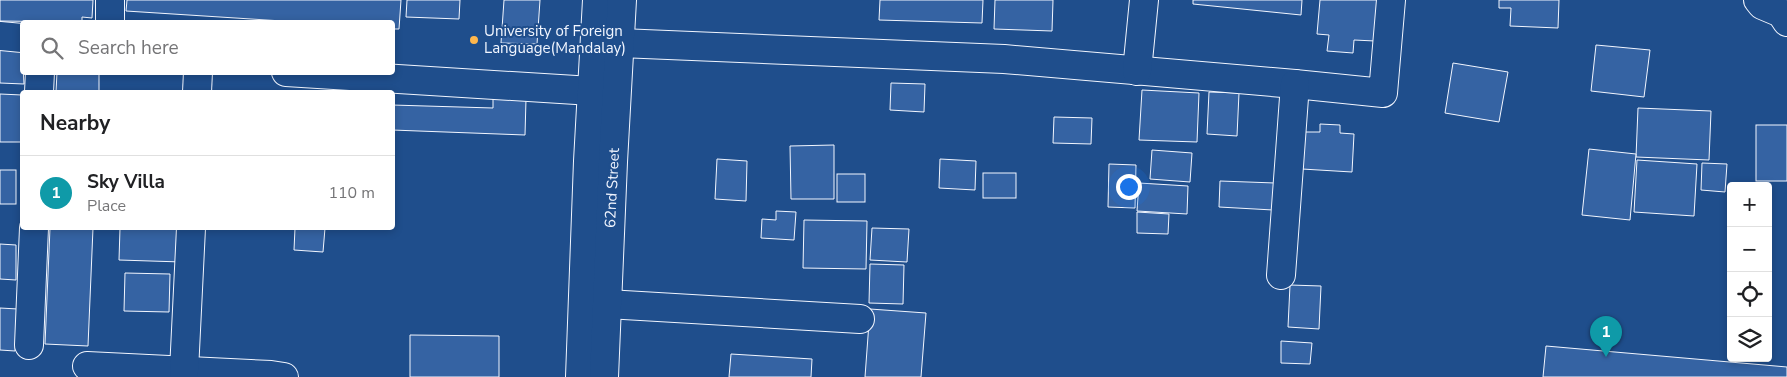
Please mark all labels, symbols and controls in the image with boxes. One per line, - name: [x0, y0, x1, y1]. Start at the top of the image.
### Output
- search box: [20, 20, 395, 75]
- place label: University of Foreign Language(Mandalay): [484, 21, 626, 58]
- icon: search: [38, 34, 66, 62]
- marker: University of Foreign Language(Mandalay): [468, 34, 480, 46]
- text: Search here: [78, 35, 179, 61]
- text: Nearby: [40, 109, 110, 137]
- street label: 62nd Street: [600, 147, 624, 228]
- text: Sky Villa: [87, 169, 165, 195]
- your location: [1116, 174, 1142, 200]
- text: 1: [51, 182, 61, 204]
- text: 110 m: [328, 182, 375, 204]
- map controls: [1727, 182, 1772, 362]
- button: +: [1727, 182, 1772, 227]
- text: Place: [87, 195, 126, 217]
- button: −: [1727, 227, 1772, 272]
- button: locate: [1727, 272, 1772, 317]
- pin: 1: [1590, 316, 1622, 357]
- button: layers: [1727, 317, 1772, 362]

